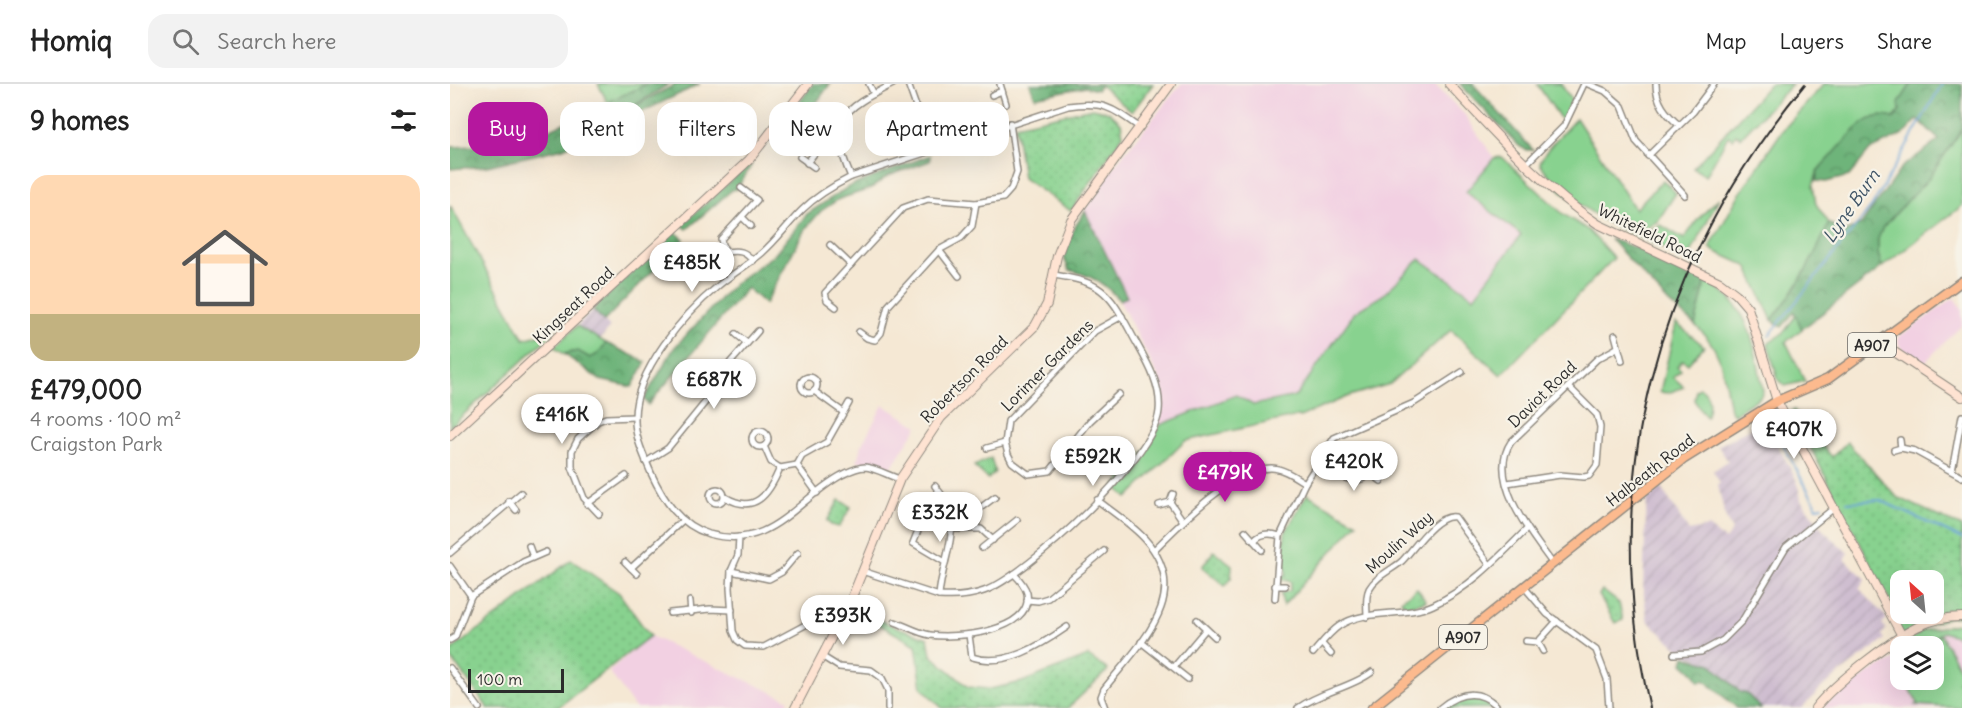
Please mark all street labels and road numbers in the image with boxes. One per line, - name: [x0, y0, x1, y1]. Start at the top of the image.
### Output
- street label: Whitefield Road: [1595, 199, 1705, 267]
- street label: Kingseat Road: [528, 262, 618, 348]
- street label: Lorimer Gardens: [997, 315, 1097, 415]
- street label: Robertson Road: [916, 331, 1012, 427]
- road number: A907: [1848, 333, 1896, 357]
- street label: Daviot Road: [1504, 356, 1580, 432]
- street label: Halbeath Road: [1602, 429, 1698, 511]
- street label: Moulin Way: [1361, 507, 1437, 577]
- road number: A907: [1439, 625, 1487, 649]

